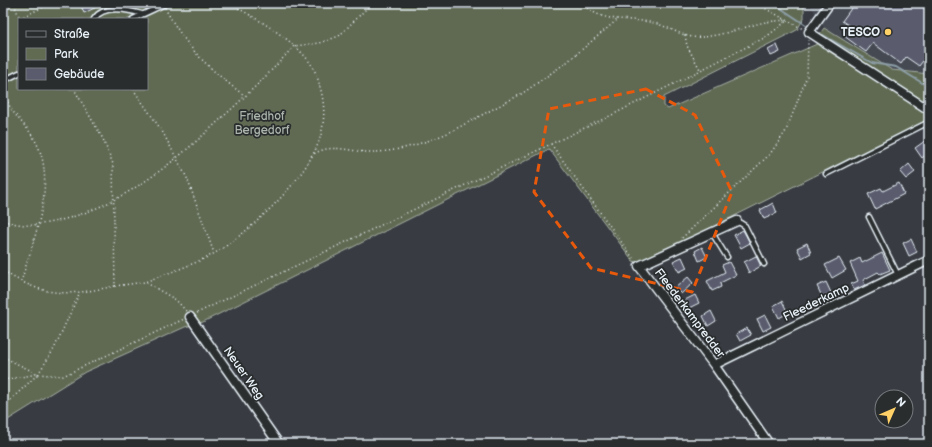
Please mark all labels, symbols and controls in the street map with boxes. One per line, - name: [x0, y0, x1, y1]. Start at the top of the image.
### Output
- legend: [18, 18, 148, 90]
- place label: TESCO: [841, 25, 880, 40]
- text: Straße: [54, 27, 90, 42]
- marker: TESCO: [883, 27, 893, 37]
- text: Park: [54, 47, 78, 62]
- text: Gebäude: [54, 67, 104, 82]
- park label: Friedhof Bergedorf: [234, 109, 290, 138]
- street label: Fleederkampredder: [651, 266, 729, 361]
- street label: Fleederkamp: [781, 280, 852, 325]
- street label: Neuer Weg: [220, 344, 267, 403]
- north arrow: [874, 389, 914, 429]
- text: N: [893, 395, 908, 410]

